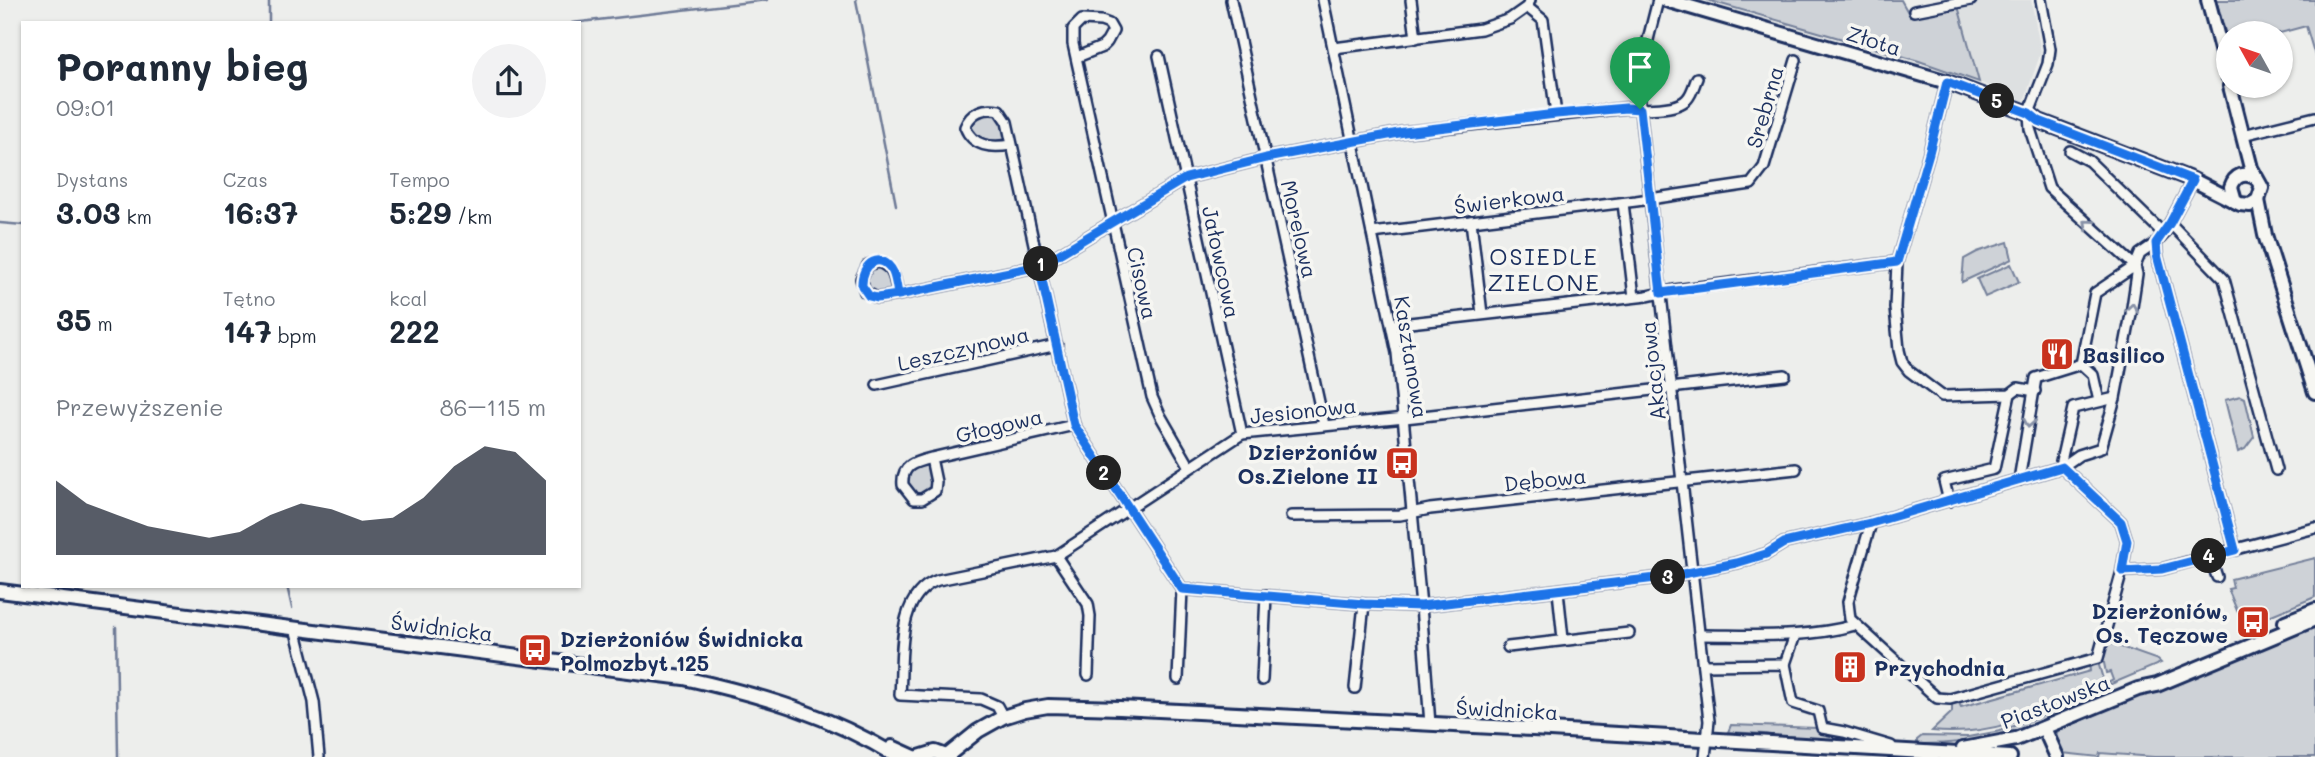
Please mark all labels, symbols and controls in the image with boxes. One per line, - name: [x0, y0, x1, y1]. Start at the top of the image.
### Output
- street label: Złota: [1844, 19, 1904, 61]
- north arrow: [2216, 21, 2292, 98]
- map controls: [2216, 21, 2293, 98]
- pin: [1610, 37, 1670, 109]
- text: Poranny bieg: [56, 41, 308, 91]
- button: share: [472, 44, 546, 118]
- icon: arrive: [1621, 48, 1659, 86]
- street label: Srebrna: [1739, 63, 1789, 151]
- pin: 5: [1980, 84, 2014, 119]
- text: 5: [1991, 88, 2002, 113]
- text: 09:01: [56, 92, 115, 122]
- text: Dystans: [56, 167, 128, 192]
- text: Czas: [223, 167, 268, 192]
- text: Tempo: [389, 167, 450, 192]
- street label: Morelowa: [1276, 177, 1324, 281]
- street label: Świerkowa: [1452, 179, 1566, 219]
- text: 3.03: [56, 192, 121, 232]
- text: 16:37: [223, 192, 298, 232]
- text: 5:29: [389, 192, 451, 232]
- street label: Jałowcowa: [1197, 203, 1247, 321]
- text: km: [121, 204, 152, 229]
- text: /km: [451, 204, 492, 229]
- one-way arrow: [2083, 220, 2096, 232]
- district label: OSIEDLE ZIELONE: [1487, 241, 1601, 297]
- street label: Cisowa: [1122, 244, 1164, 322]
- pin: 1: [1024, 246, 1058, 282]
- text: 1: [1036, 251, 1045, 276]
- text: Tętno: [223, 286, 275, 311]
- text: kcal: [389, 286, 427, 311]
- street label: Kasztanowa: [1389, 294, 1435, 420]
- text: 35: [56, 299, 92, 339]
- one-way arrow: [2124, 302, 2139, 314]
- text: m: [92, 311, 113, 336]
- text: 147: [223, 311, 272, 351]
- text: 222: [389, 311, 440, 351]
- street label: Leszczynowa: [894, 320, 1032, 376]
- street label: Akacjowa: [1633, 320, 1671, 422]
- text: bpm: [272, 323, 317, 348]
- restaurant icon: Basilico: [2038, 335, 2076, 373]
- place label: Basilico: [2082, 341, 2165, 368]
- street label: Jesionowa: [1248, 391, 1358, 429]
- text: Przewyższenie: [56, 392, 224, 422]
- text: 86–115 m: [440, 392, 546, 422]
- street label: Głogowa: [953, 402, 1045, 448]
- one-way arrow: [2022, 417, 2037, 429]
- place label: Dzierżoniów Os.Zielone II: [1237, 438, 1378, 489]
- bus stop icon: Dzierżoniów Os.Zielone II: [1383, 444, 1421, 482]
- pin: 2: [1086, 456, 1122, 490]
- text: 2: [1098, 460, 1109, 485]
- street label: Dębowa: [1502, 461, 1588, 497]
- pin: 4: [2192, 538, 2226, 574]
- text: 4: [2202, 543, 2215, 568]
- pin: 3: [1650, 560, 1686, 594]
- text: 3: [1662, 564, 1673, 589]
- place label: Dzierżoniów, Os. Tęczowe: [2091, 597, 2228, 648]
- bus stop icon: Dzierżoniów, Os. Tęczowe: [2234, 603, 2272, 641]
- street label: Świdnicka: [389, 607, 495, 647]
- place label: Dzierżoniów Świdnicka Polmozbyt 125: [560, 625, 803, 677]
- bus stop icon: Dzierżoniów Świdnicka Polmozbyt 125: [516, 631, 554, 669]
- building icon: Przychodnia: [1831, 648, 1869, 686]
- place label: Przychodnia: [1874, 654, 2005, 682]
- street label: Piastowska: [1996, 668, 2114, 734]
- street label: Świdnicka: [1455, 693, 1559, 725]

